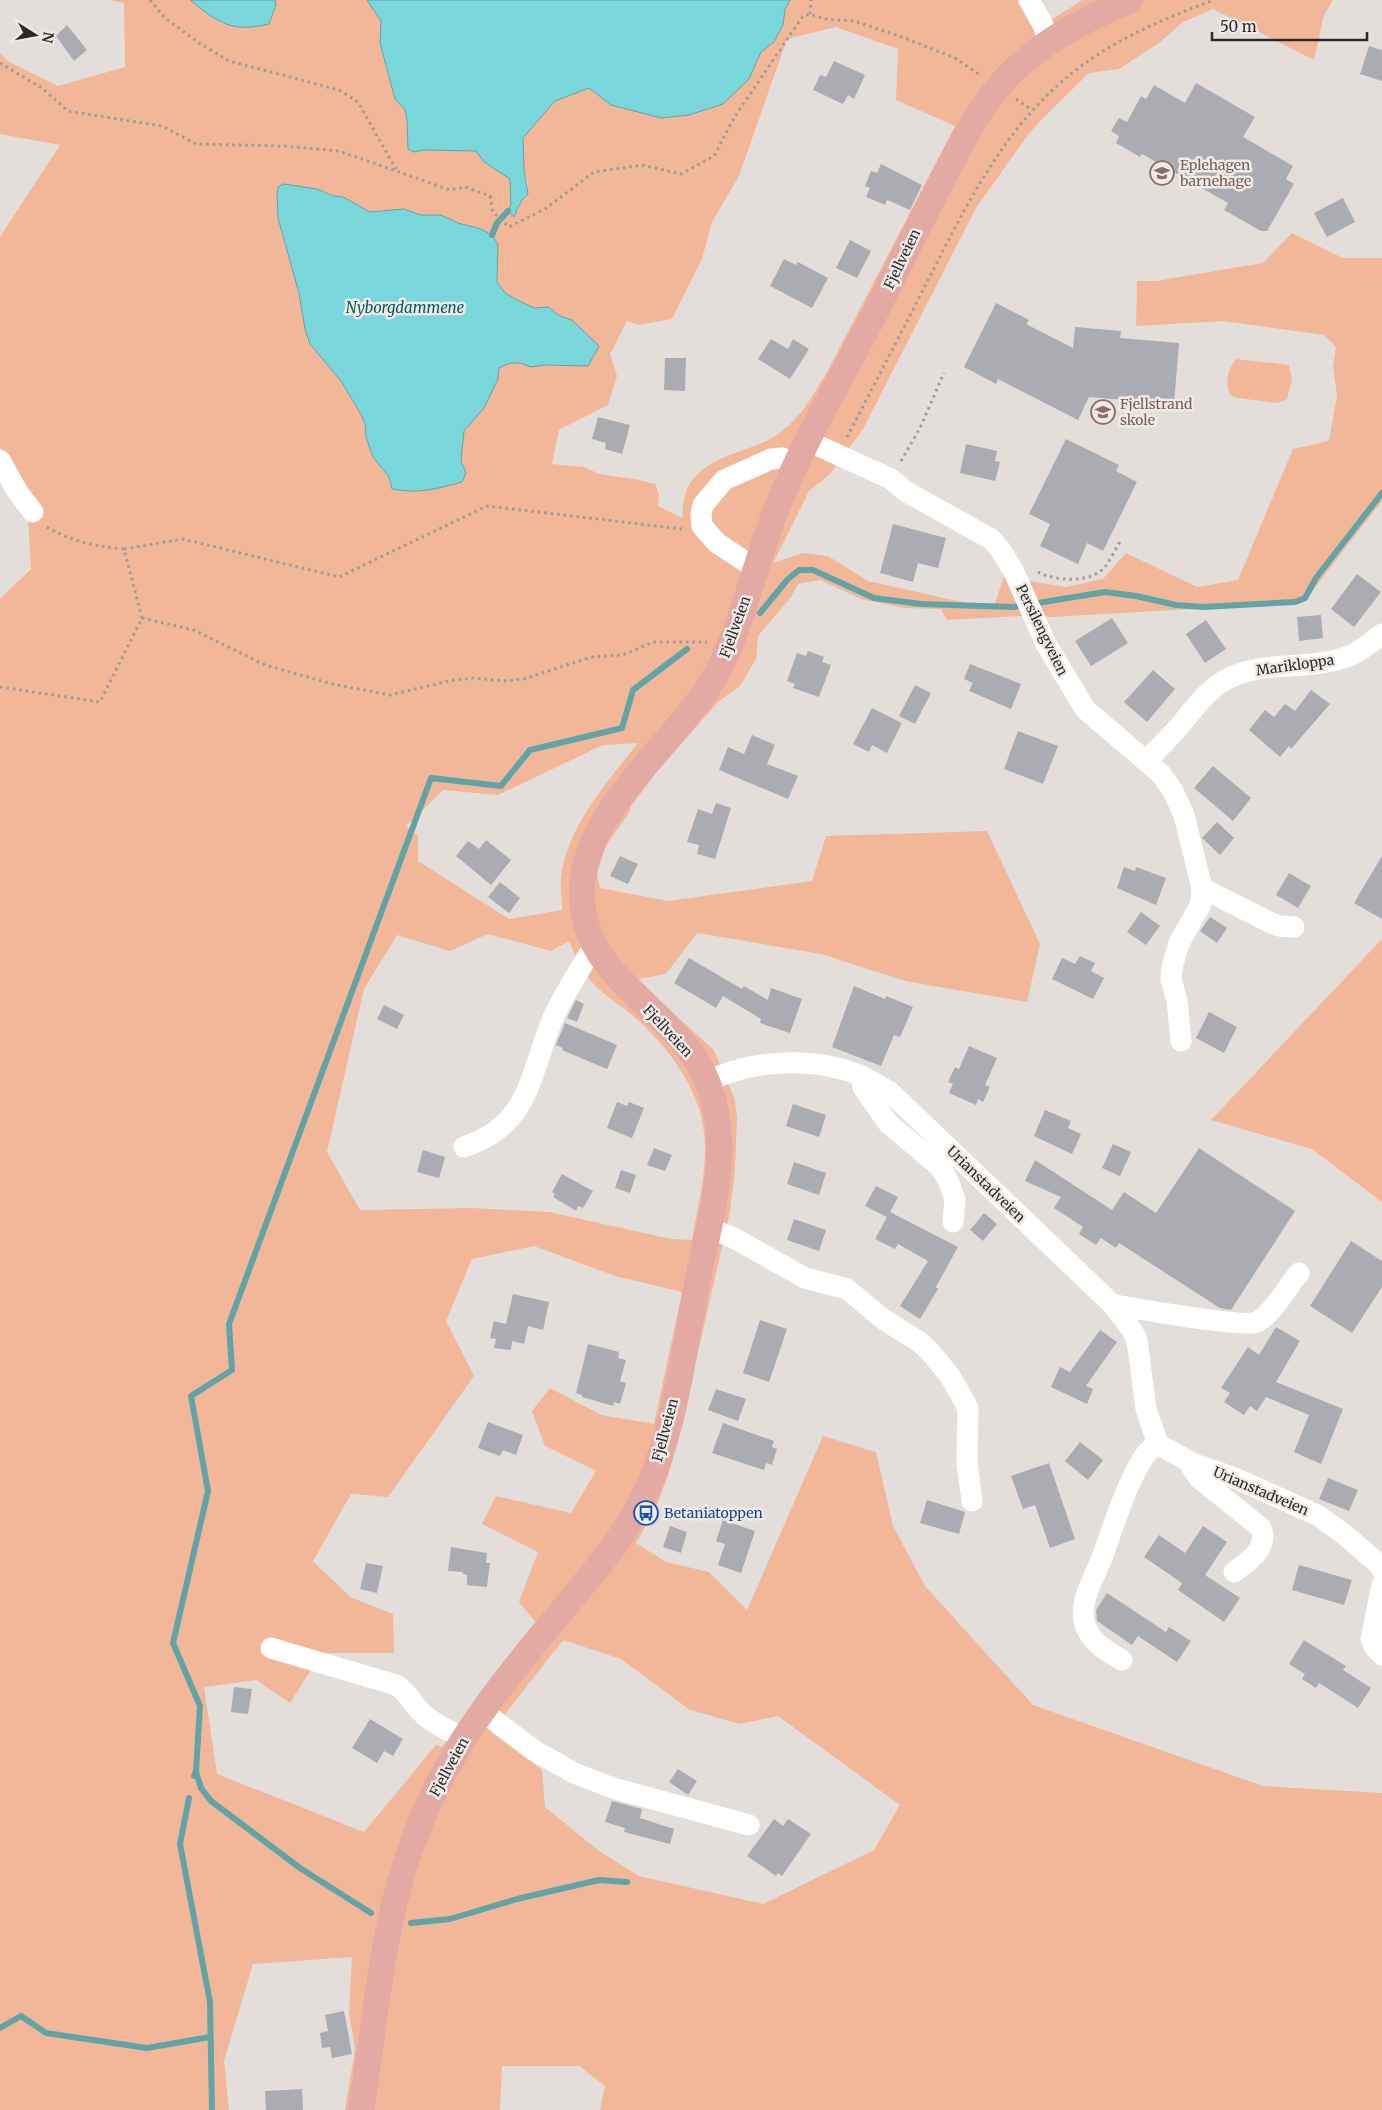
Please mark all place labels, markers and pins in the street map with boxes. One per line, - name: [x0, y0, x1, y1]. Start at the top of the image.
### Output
- place label: Eplehagen barnehage: [1179, 156, 1251, 190]
- school or university icon: Eplehagen barnehage: [1149, 160, 1175, 186]
- place label: Fjellstrand skole: [1120, 395, 1193, 429]
- school or university icon: Fjellstrand skole: [1090, 399, 1116, 425]
- bus stop icon: Betaniatoppen: [633, 1500, 659, 1526]
- place label: Betaniatoppen: [664, 1504, 763, 1522]

